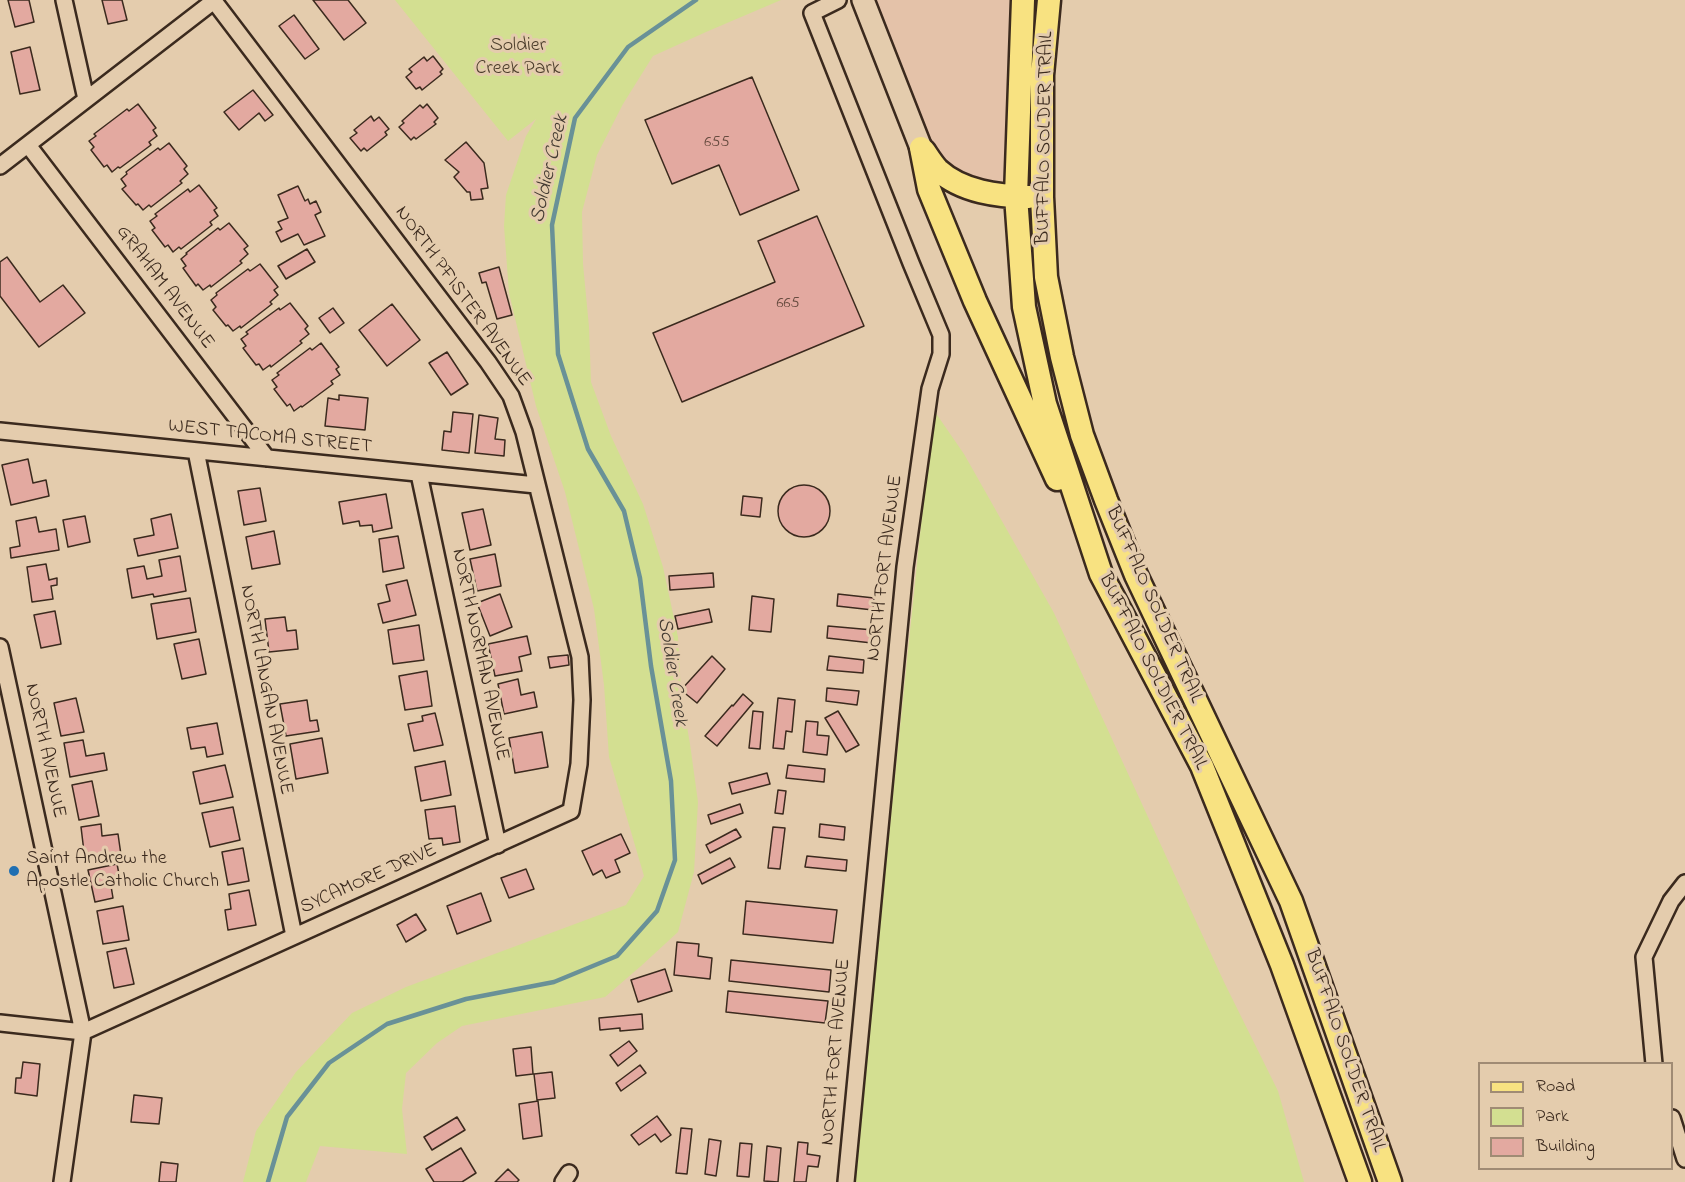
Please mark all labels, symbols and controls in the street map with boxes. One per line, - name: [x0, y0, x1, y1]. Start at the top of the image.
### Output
- street label: BUFFALO SOLDER TRAIL: [1032, 31, 1060, 245]
- park label: Soldier Creek Park: [476, 35, 560, 82]
- water label: Soldier Creek: [526, 113, 576, 225]
- house number: 655: [704, 133, 730, 153]
- street label: NORTH PFISTER AVENUE: [388, 202, 536, 392]
- street label: GRAHAM AVENUE: [110, 221, 218, 355]
- house number: 665: [776, 294, 800, 314]
- street label: WEST TACOMA STREET: [167, 415, 373, 461]
- street label: NORTH FORT AVENUE: [863, 473, 909, 663]
- street label: BUFFALO SOLDER TRAIL: [1099, 503, 1207, 707]
- street label: NORTH NORMAN AVENUE: [445, 547, 513, 763]
- street label: BUFFALO SOLDIER TRAIL: [1092, 570, 1212, 774]
- street label: NORTH LANGAN AVENUE: [233, 583, 297, 797]
- water label: Soldier Creek: [650, 616, 692, 728]
- street label: NORTH AVENUE: [18, 682, 70, 820]
- street label: SYCAMORE DRIVE: [297, 839, 441, 921]
- place label: Saint Andrew the Apostle Catholic Church: [26, 848, 219, 895]
- marker: Saint Andrew the Apostle Catholic Church: [7, 864, 21, 878]
- street label: BUFFALO SOLDER TRAIL: [1298, 946, 1390, 1156]
- street label: NORTH FORT AVENUE: [817, 958, 857, 1146]
- legend: [1478, 1062, 1673, 1170]
- text: Road: [1536, 1074, 1575, 1100]
- text: Park: [1536, 1104, 1569, 1130]
- text: Building: [1536, 1134, 1595, 1160]

